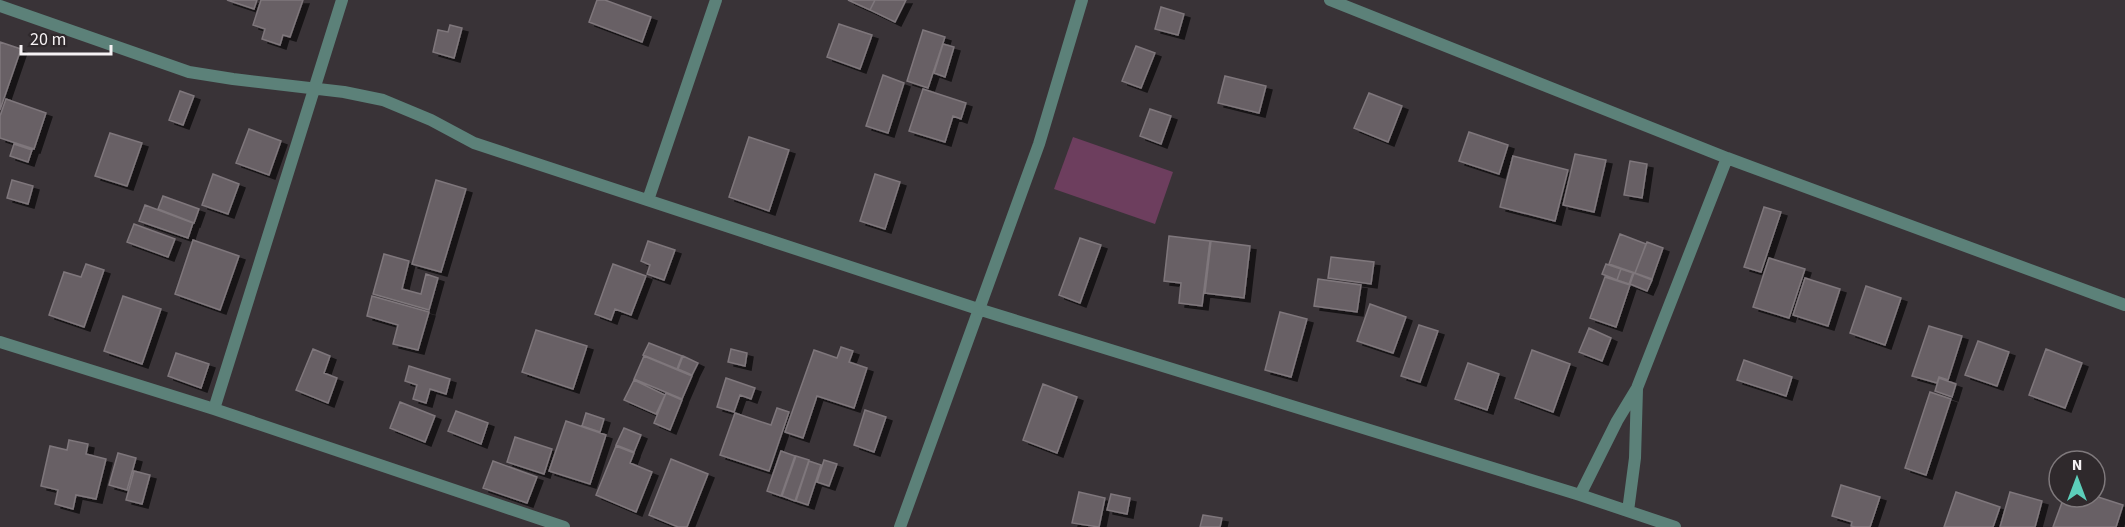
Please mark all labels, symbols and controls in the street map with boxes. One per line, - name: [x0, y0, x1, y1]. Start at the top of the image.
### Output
- scale bar: [21, 18, 111, 56]
- text: 20 m: [30, 27, 66, 52]
- north arrow: [2047, 449, 2107, 509]
- text: N: [2072, 454, 2082, 476]

